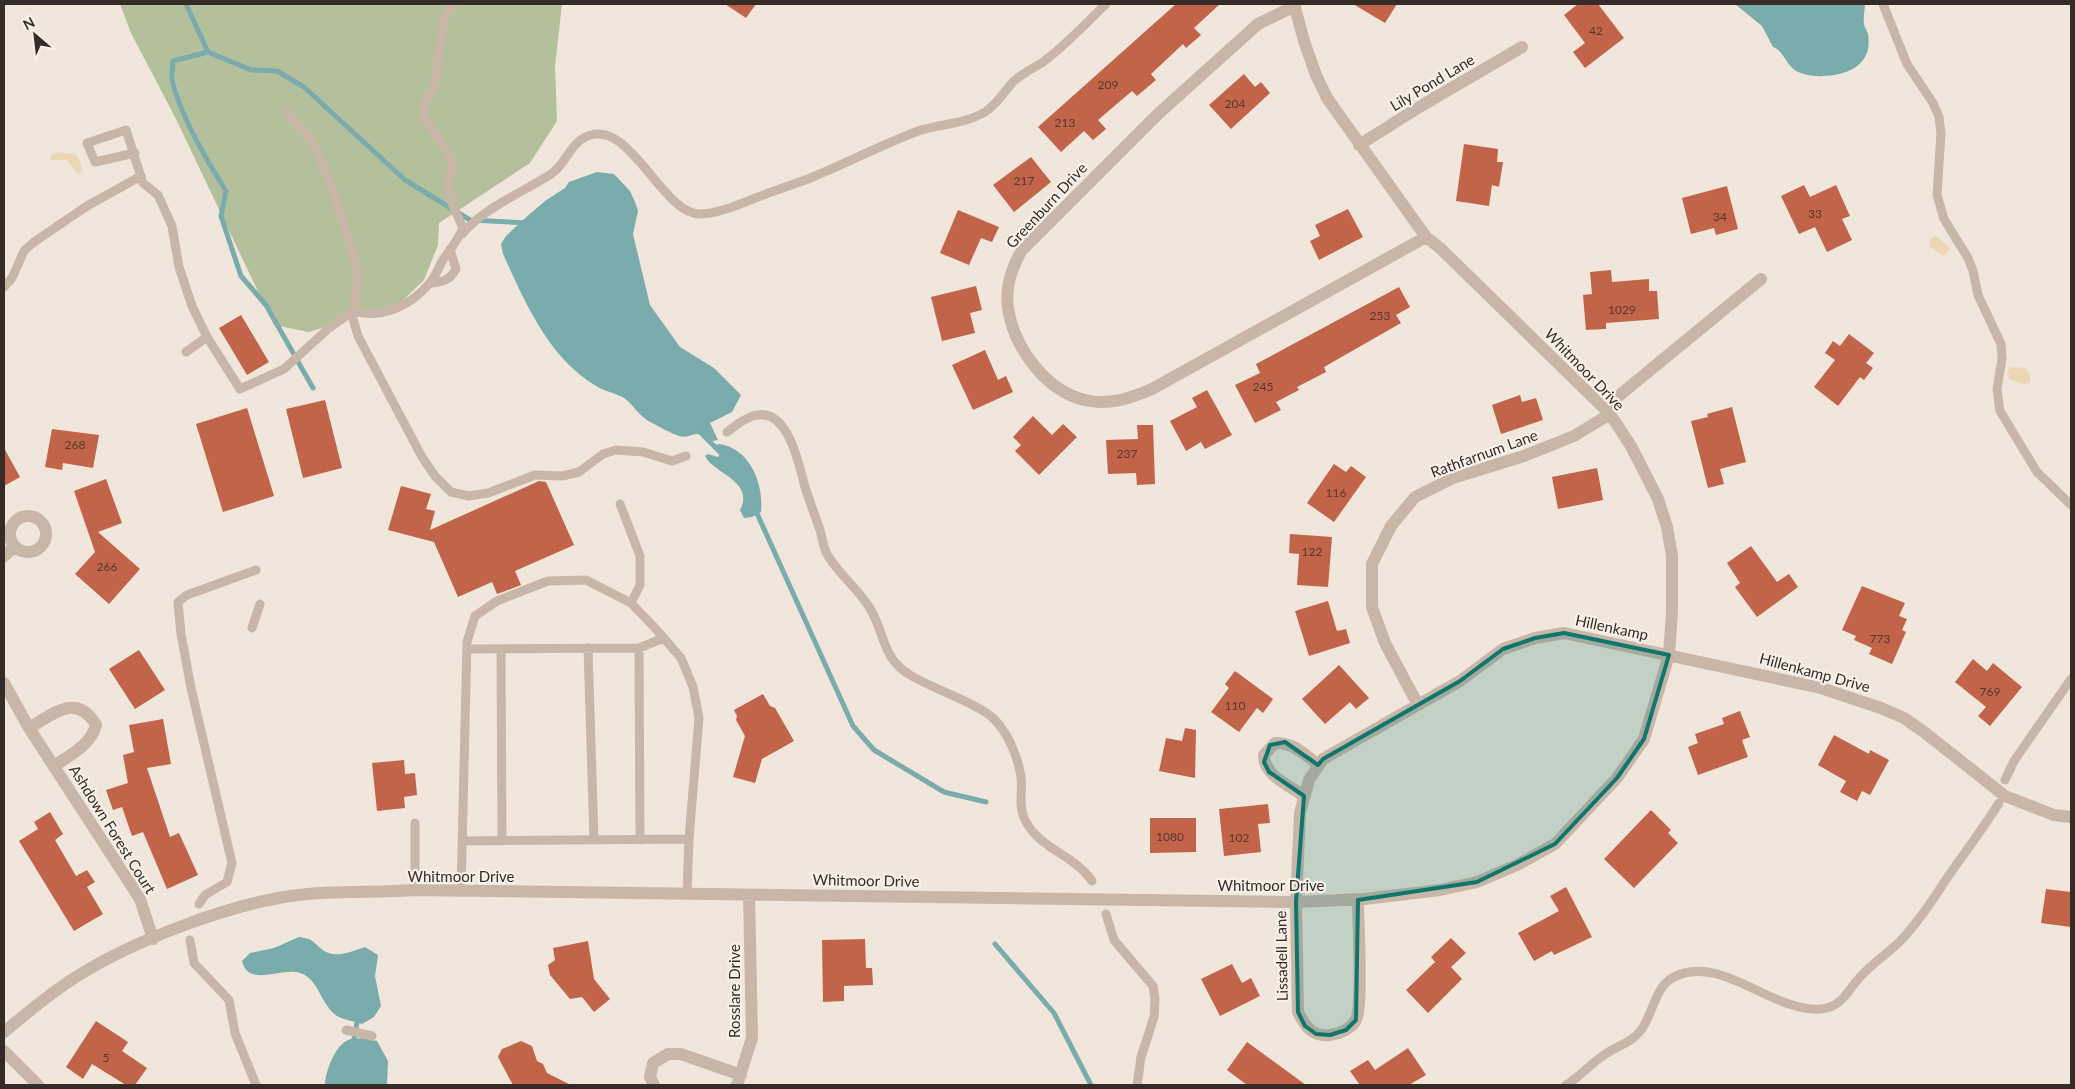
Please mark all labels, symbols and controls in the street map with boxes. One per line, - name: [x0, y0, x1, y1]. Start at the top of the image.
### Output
- north arrow: [10, 10, 60, 60]
- text: N: [20, 13, 37, 33]
- house number: 42: [1589, 23, 1603, 38]
- street label: Lily Pond Lane: [1387, 50, 1478, 114]
- house number: 209: [1098, 77, 1118, 92]
- house number: 204: [1225, 96, 1245, 111]
- house number: 213: [1055, 115, 1075, 130]
- street label: Greenburn Drive: [1002, 158, 1090, 252]
- house number: 217: [1014, 173, 1034, 188]
- house number: 33: [1808, 206, 1822, 221]
- house number: 34: [1713, 209, 1727, 224]
- house number: 1029: [1608, 302, 1636, 317]
- house number: 253: [1370, 308, 1390, 323]
- street label: Whitmoor Drive: [1541, 324, 1629, 414]
- house number: 245: [1253, 379, 1273, 394]
- street label: Rathfarnum Lane: [1428, 425, 1540, 481]
- house number: 268: [65, 437, 85, 452]
- house number: 237: [1117, 446, 1137, 461]
- house number: 116: [1326, 485, 1346, 500]
- house number: 122: [1302, 544, 1322, 559]
- house number: 266: [97, 559, 117, 574]
- street label: Hillenkamp: [1574, 610, 1650, 644]
- house number: 773: [1870, 631, 1890, 646]
- street label: Hillenkamp Drive: [1758, 649, 1872, 695]
- house number: 769: [1980, 684, 2000, 699]
- house number: 110: [1225, 698, 1245, 713]
- street label: Ashdown Forest Court: [66, 761, 160, 897]
- house number: 1080: [1156, 829, 1184, 844]
- house number: 102: [1229, 830, 1249, 845]
- street label: Whitmoor Drive: [408, 867, 515, 885]
- street label: Whitmoor Drive: [812, 870, 920, 890]
- street label: Whitmoor Drive: [1218, 876, 1325, 894]
- street label: Lissadell Lane: [1271, 911, 1291, 1001]
- street label: Rosslare Drive: [725, 944, 743, 1038]
- house number: 5: [103, 1050, 110, 1065]

